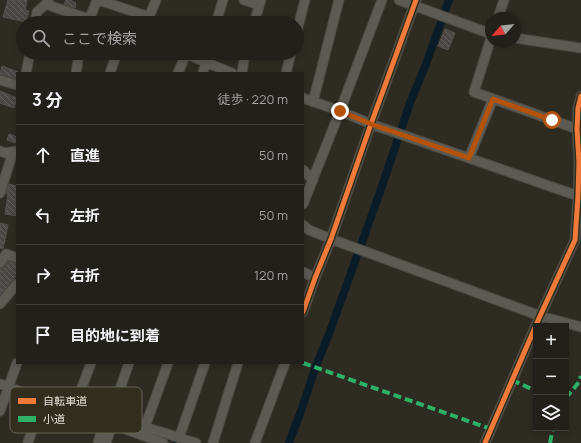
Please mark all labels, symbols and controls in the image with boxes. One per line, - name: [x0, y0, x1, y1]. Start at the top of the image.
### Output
- north arrow: [485, 12, 521, 48]
- search box: [16, 16, 304, 60]
- icon: search: [30, 27, 52, 49]
- text: ここで検索: [62, 28, 137, 49]
- text: 3 分: [32, 88, 62, 111]
- text: 徒歩 · 220 m: [217, 90, 288, 108]
- route end: [331, 102, 349, 120]
- route start: [543, 111, 561, 129]
- icon: ahead: [32, 144, 54, 166]
- text: 直進: [70, 145, 100, 166]
- text: 50 m: [259, 146, 288, 164]
- icon: left: [32, 204, 54, 226]
- text: 左折: [70, 205, 100, 226]
- text: 50 m: [259, 206, 288, 224]
- icon: right: [32, 264, 54, 286]
- text: 右折: [70, 265, 100, 286]
- text: 120 m: [254, 266, 288, 284]
- map controls: [533, 323, 569, 431]
- button: +: [533, 323, 569, 359]
- icon: arrive: [32, 324, 54, 346]
- text: 目的地に到着: [70, 325, 160, 346]
- button: −: [533, 359, 569, 395]
- legend: [10, 387, 142, 433]
- text: 自転車道: [43, 393, 87, 408]
- button: layers: [533, 395, 569, 431]
- text: 小道: [43, 411, 65, 426]

